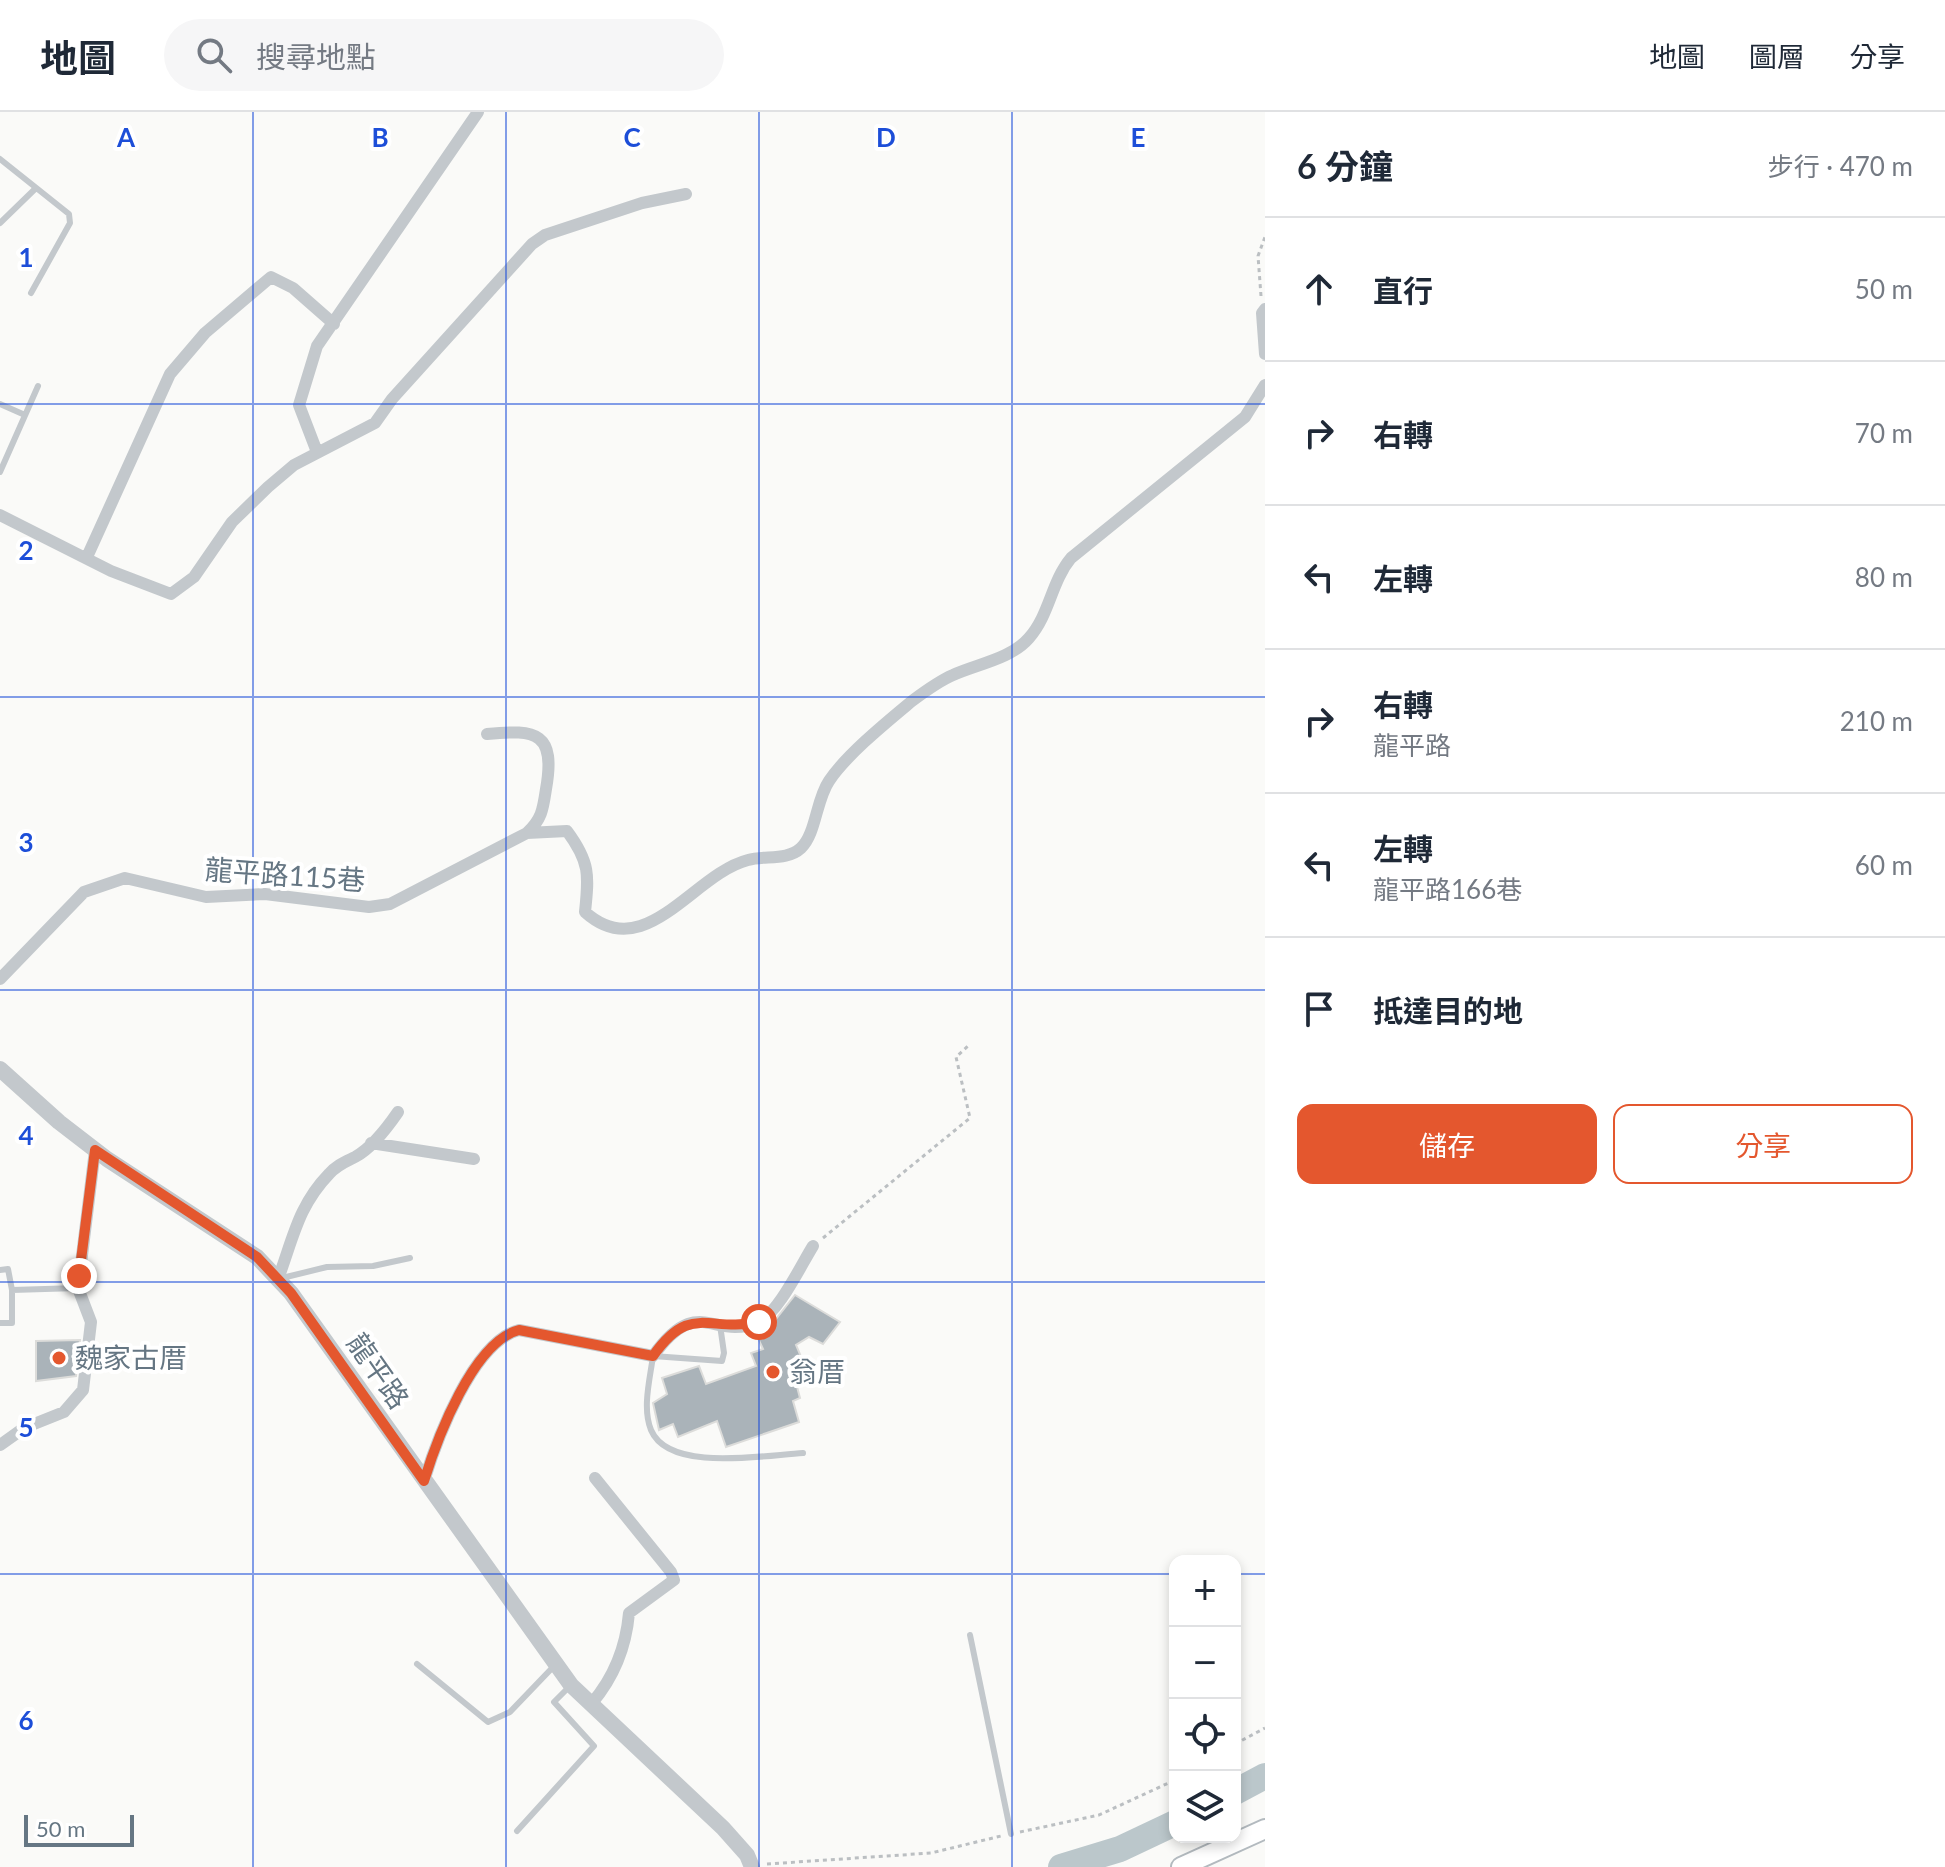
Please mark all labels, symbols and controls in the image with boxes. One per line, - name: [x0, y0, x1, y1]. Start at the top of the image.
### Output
- search box: [164, 19, 724, 91]
- icon: search: [192, 33, 236, 77]
- text: 地圖: [40, 34, 116, 80]
- text: 搜尋地點: [256, 38, 376, 74]
- text: 地圖: [1649, 39, 1705, 73]
- text: 圖層: [1749, 39, 1805, 73]
- text: 分享: [1849, 39, 1905, 73]
- text: A: [116, 121, 136, 153]
- text: B: [371, 121, 389, 153]
- text: C: [623, 121, 641, 153]
- text: D: [876, 121, 896, 153]
- text: E: [1131, 121, 1145, 153]
- text: 6 分鐘: [1297, 145, 1393, 186]
- text: 步行 · 470 m: [1768, 150, 1913, 182]
- text: 1: [18, 241, 34, 273]
- icon: ahead: [1297, 267, 1341, 311]
- text: 直行: [1373, 272, 1433, 308]
- text: 50 m: [1855, 273, 1913, 305]
- icon: right: [1297, 411, 1341, 455]
- text: 右轉: [1373, 416, 1433, 452]
- text: 70 m: [1855, 417, 1913, 449]
- text: 2: [18, 534, 34, 566]
- icon: left: [1297, 555, 1341, 599]
- text: 左轉: [1373, 560, 1433, 596]
- text: 80 m: [1855, 561, 1913, 593]
- text: 右轉: [1373, 686, 1433, 722]
- icon: right: [1297, 699, 1341, 743]
- text: 210 m: [1840, 705, 1913, 737]
- text: 龍平路: [1373, 729, 1451, 761]
- text: 3: [18, 826, 34, 858]
- text: 左轉: [1373, 830, 1433, 866]
- icon: left: [1297, 843, 1341, 887]
- text: 60 m: [1855, 849, 1913, 881]
- street label: 龍平路115巷: [204, 851, 366, 897]
- text: 龍平路166巷: [1373, 873, 1522, 905]
- icon: arrive: [1297, 987, 1341, 1031]
- text: 抵達目的地: [1373, 992, 1523, 1028]
- button: 儲存: [1297, 1104, 1597, 1184]
- button: 分享: [1613, 1104, 1913, 1184]
- text: 4: [18, 1119, 34, 1151]
- route end: [61, 1258, 97, 1294]
- route start: [741, 1304, 777, 1340]
- street label: 龍平路: [341, 1326, 417, 1415]
- place label: 魏家古厝: [75, 1340, 187, 1374]
- marker: 魏家古厝: [50, 1349, 68, 1367]
- place label: 翁厝: [789, 1354, 845, 1388]
- marker: 翁厝: [764, 1363, 782, 1381]
- text: 5: [18, 1411, 34, 1443]
- map controls: [1169, 1555, 1241, 1843]
- button: +: [1169, 1555, 1241, 1627]
- button: −: [1169, 1627, 1241, 1699]
- button: locate: [1169, 1699, 1241, 1771]
- text: 6: [18, 1704, 34, 1736]
- button: layers: [1169, 1771, 1241, 1843]
- scale bar: [24, 1811, 134, 1847]
- text: 50 m: [36, 1815, 85, 1842]

